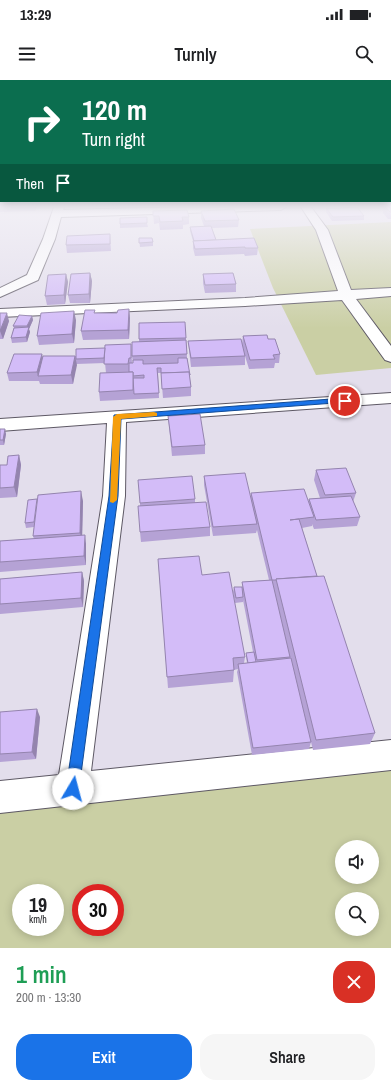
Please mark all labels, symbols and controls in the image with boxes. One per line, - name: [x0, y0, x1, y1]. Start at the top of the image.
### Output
- text: 13:29: [20, 4, 51, 25]
- text: Turnly: [174, 42, 217, 67]
- icon: menu: [16, 43, 38, 65]
- icon: search: [353, 43, 375, 65]
- text: 120 m: [82, 91, 147, 129]
- icon: right: [16, 96, 68, 148]
- text: Turn right: [82, 127, 145, 152]
- icon: arrive: [52, 172, 74, 194]
- text: Then: [16, 173, 44, 194]
- pin: [328, 384, 362, 418]
- icon: arrive: [334, 390, 356, 412]
- position arrow: [52, 768, 94, 810]
- map controls: [335, 840, 379, 936]
- button: sound: [335, 840, 379, 884]
- speed limit sign: 30: [72, 884, 124, 936]
- text: 19: [29, 891, 47, 918]
- button: search: [335, 892, 379, 936]
- text: km/h: [29, 913, 47, 926]
- text: 1 min: [16, 958, 67, 990]
- button: close: [333, 961, 375, 1003]
- text: 200 m · 13:30: [16, 989, 81, 1006]
- button: Exit: [16, 1034, 192, 1080]
- button: Share: [200, 1034, 375, 1080]

